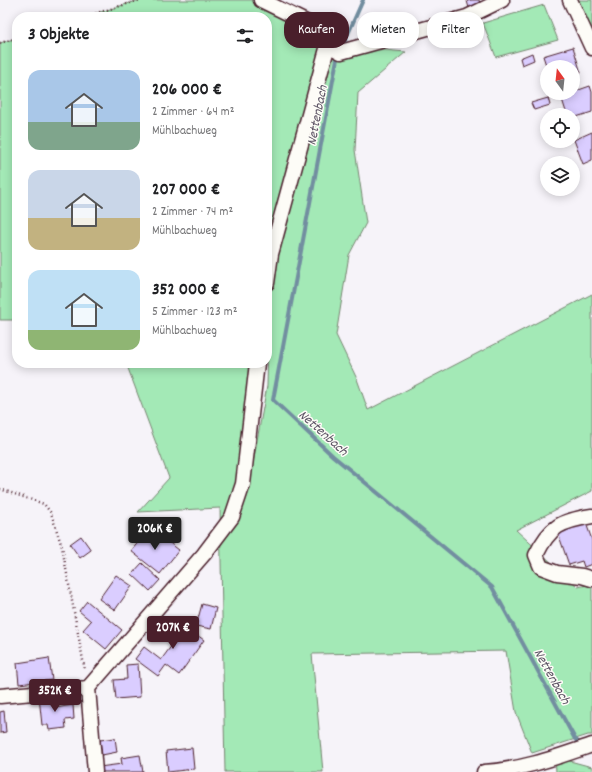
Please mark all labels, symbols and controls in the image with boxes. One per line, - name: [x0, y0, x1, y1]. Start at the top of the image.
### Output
- chip: Kaufen: [284, 12, 349, 48]
- chip: Mieten: [357, 12, 419, 48]
- chip: Filter: [427, 12, 484, 48]
- text: 3 Objekte: [28, 24, 89, 48]
- icon: filters: [234, 25, 256, 47]
- north arrow: [540, 60, 580, 100]
- map controls: [540, 60, 580, 196]
- text: 206 000 €: [152, 79, 222, 103]
- water label: Nettenbach: [302, 83, 334, 147]
- icon: home: [60, 86, 108, 134]
- text: 2 Zimmer · 64 m²: [152, 103, 235, 122]
- button: locate: [540, 108, 580, 148]
- text: Mühlbachweg: [152, 122, 217, 141]
- button: layers: [540, 156, 580, 196]
- text: 207 000 €: [152, 179, 220, 203]
- icon: home: [60, 186, 108, 234]
- text: 2 Zimmer · 74 m²: [152, 203, 233, 222]
- text: Mühlbachweg: [152, 222, 217, 241]
- text: 352 000 €: [152, 279, 220, 303]
- icon: home: [60, 286, 108, 334]
- text: 5 Zimmer · 123 m²: [152, 303, 237, 322]
- text: Mühlbachweg: [152, 322, 217, 341]
- water label: Nettenbach: [293, 406, 352, 462]
- pin: 206K €: [122, 517, 188, 551]
- text: 206K €: [137, 520, 173, 539]
- pin: 207K €: [140, 616, 206, 650]
- text: 207K €: [156, 619, 190, 638]
- water label: Nettenbach: [528, 646, 575, 709]
- pin: 352K €: [22, 679, 88, 713]
- text: 352K €: [38, 682, 72, 701]

